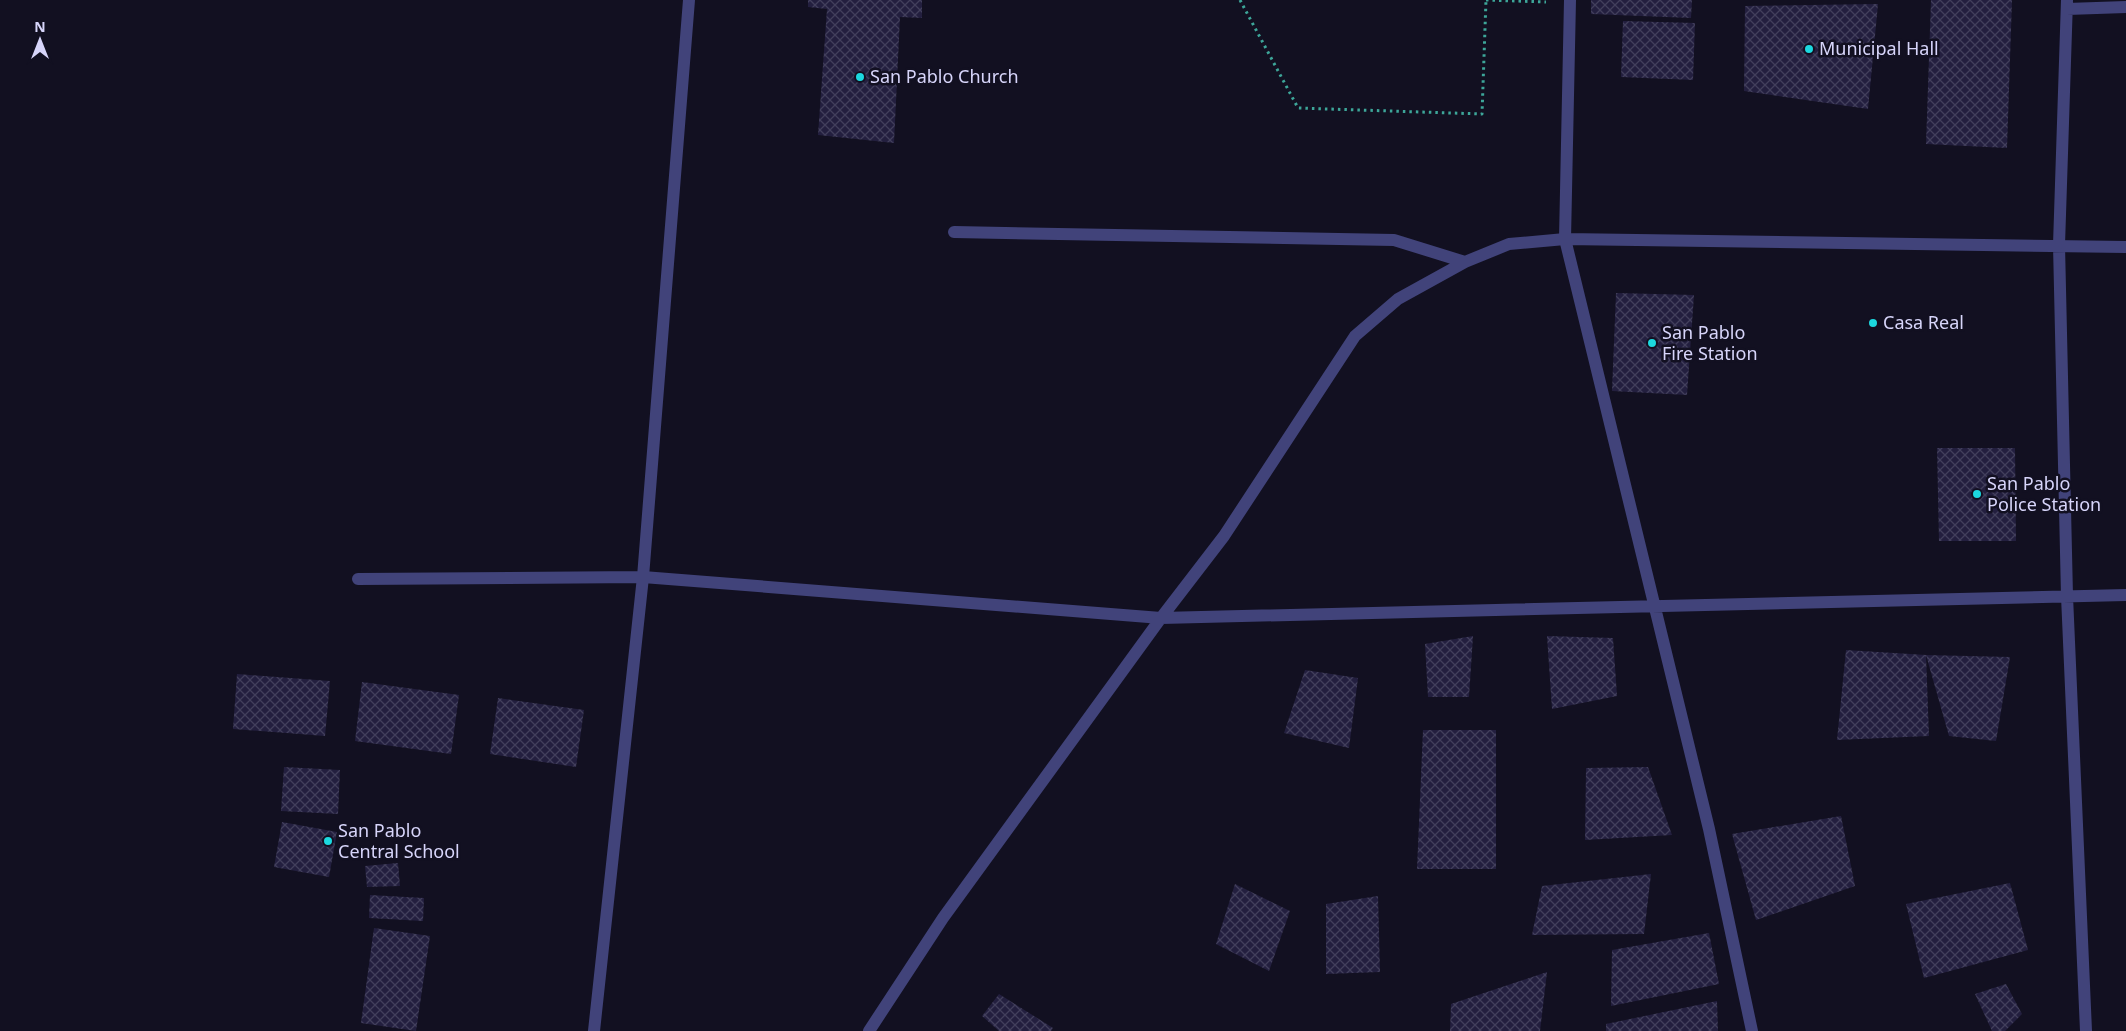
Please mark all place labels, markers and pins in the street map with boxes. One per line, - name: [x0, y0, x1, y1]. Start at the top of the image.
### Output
- place label: Municipal Hall: [1819, 36, 1939, 60]
- marker: Municipal Hall: [1803, 43, 1815, 55]
- place label: San Pablo Church: [870, 64, 1019, 88]
- marker: San Pablo Church: [854, 71, 866, 83]
- place label: Casa Real: [1883, 310, 1964, 334]
- marker: Casa Real: [1867, 317, 1879, 329]
- place label: San Pablo Fire Station: [1662, 320, 1758, 365]
- marker: San Pablo Fire Station: [1646, 337, 1658, 349]
- place label: San Pablo Police Station: [1987, 471, 2101, 516]
- marker: San Pablo Police Station: [1971, 488, 1983, 500]
- place label: San Pablo Central School: [338, 818, 460, 863]
- marker: San Pablo Central School: [322, 835, 334, 847]

